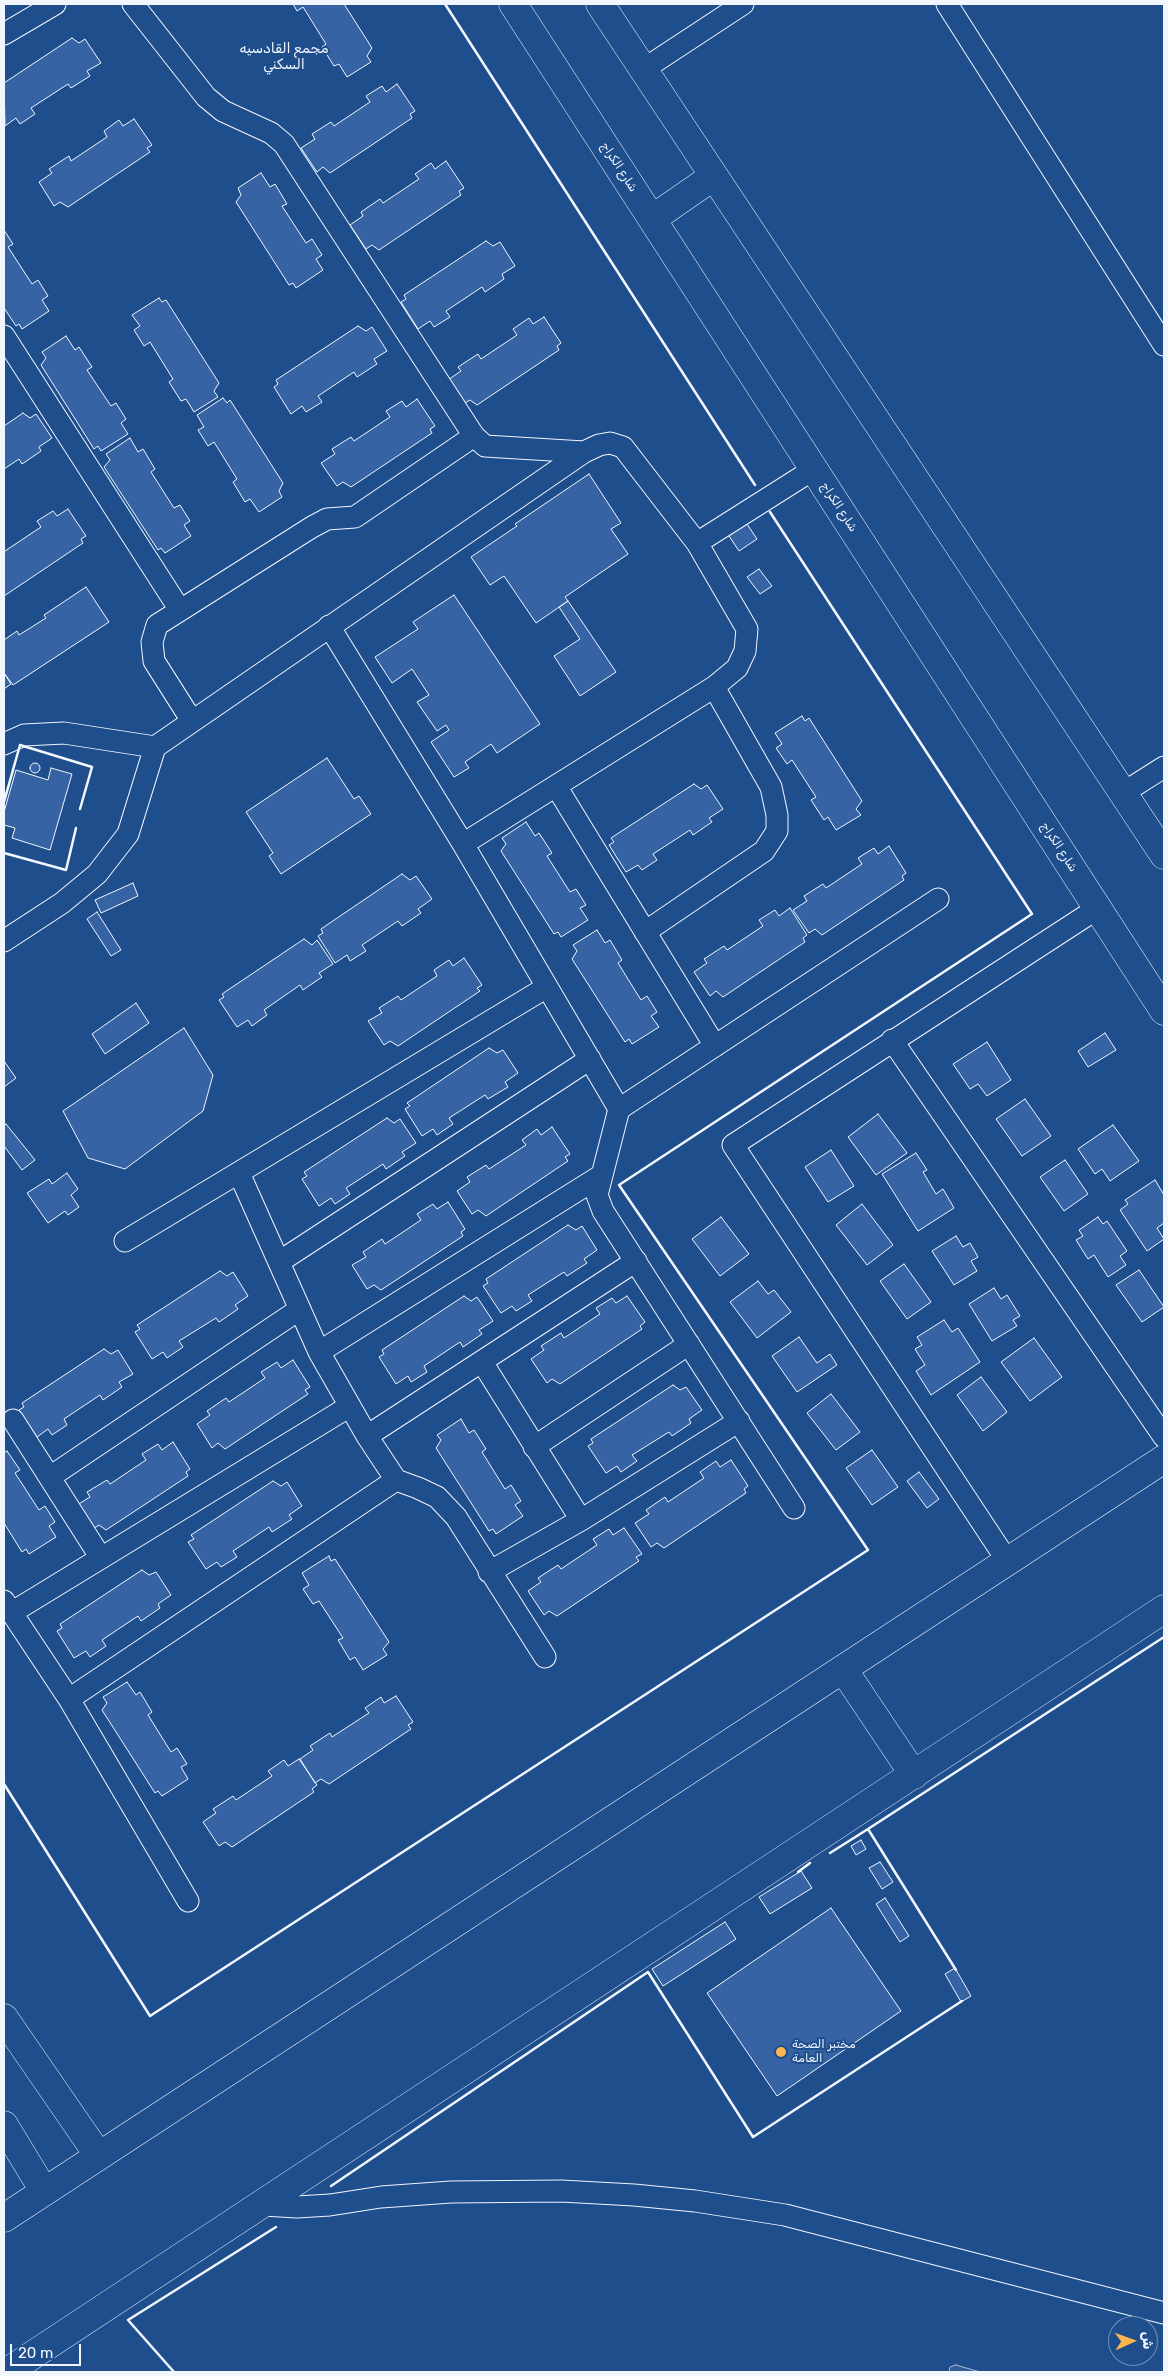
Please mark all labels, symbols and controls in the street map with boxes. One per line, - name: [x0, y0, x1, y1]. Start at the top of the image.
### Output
- district label: مجمع القادسيه السكني: [239, 41, 329, 74]
- street label: شارع الكراج: [598, 139, 640, 195]
- street label: شارع الكراج: [818, 479, 860, 535]
- street label: شارع الكراج: [1038, 819, 1080, 875]
- place label: مختبر الصحة العامة: [792, 2038, 856, 2066]
- marker: مختبر الصحة العامة: [774, 2045, 788, 2059]
- north arrow: [1108, 2316, 1158, 2366]
- text: ش: [1139, 2331, 1156, 2350]
- scale bar: [12, 2334, 84, 2366]
- text: 20 m: [18, 2344, 53, 2362]

